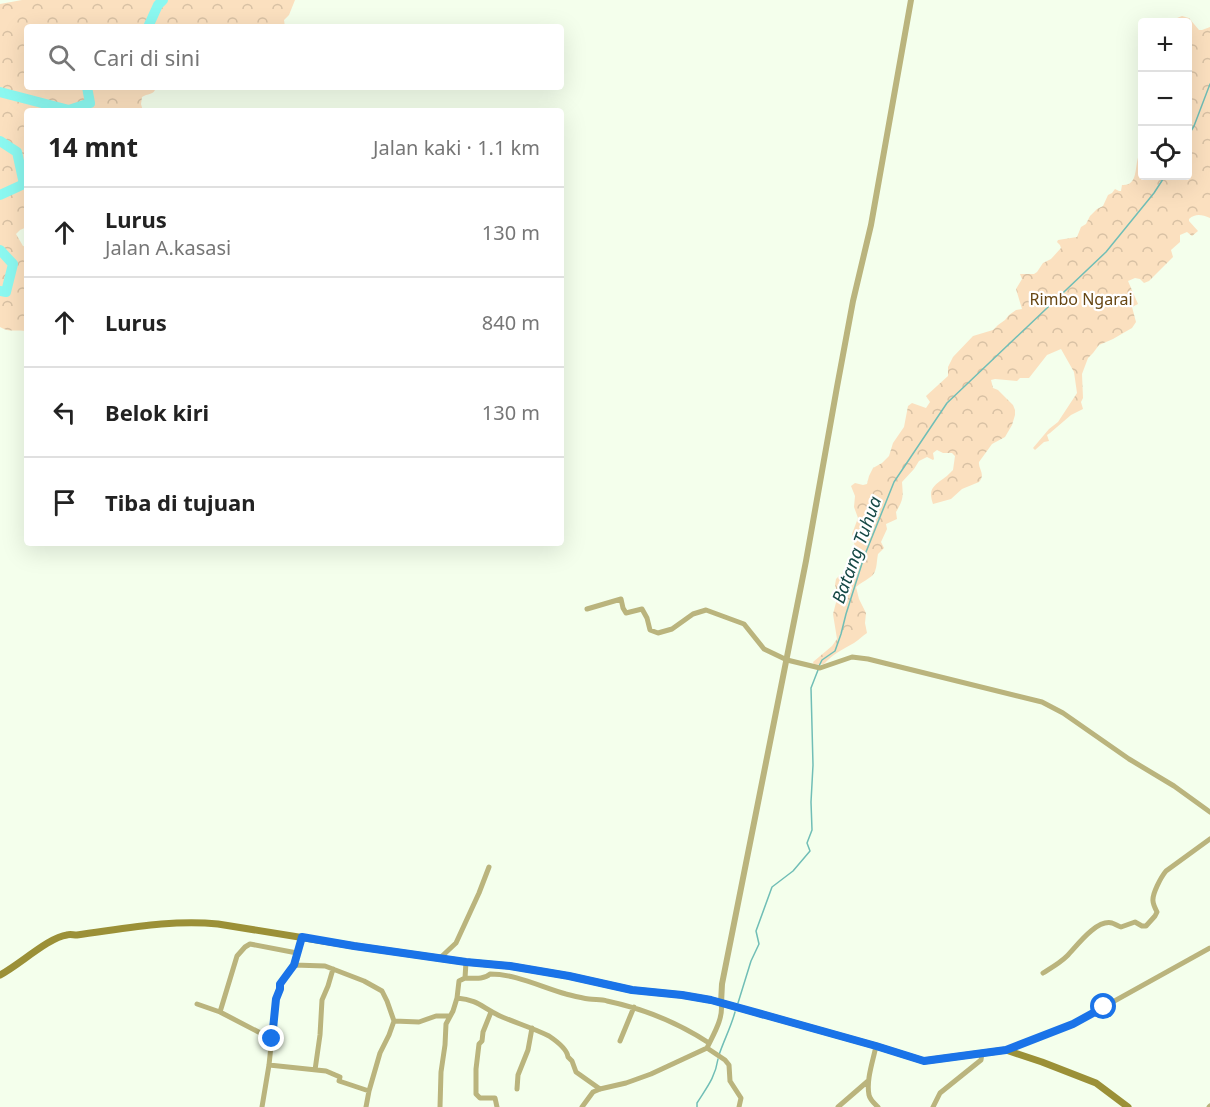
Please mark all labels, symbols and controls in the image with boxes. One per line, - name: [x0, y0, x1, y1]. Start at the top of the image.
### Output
- map controls: [1138, 18, 1192, 180]
- button: +: [1138, 18, 1192, 72]
- search box: [24, 24, 564, 90]
- icon: search: [45, 41, 78, 74]
- text: Cari di sini: [93, 42, 200, 72]
- button: −: [1138, 72, 1192, 126]
- button: locate: [1138, 126, 1192, 180]
- text: 14 mnt: [48, 129, 138, 165]
- text: Jalan kaki · 1.1 km: [373, 134, 540, 161]
- text: Lurus: [105, 204, 167, 234]
- icon: ahead: [48, 216, 81, 249]
- text: 130 m: [482, 219, 540, 246]
- text: Jalan A.kasasi: [105, 234, 231, 261]
- park label: Rimbo Ngarai: [1029, 288, 1133, 310]
- icon: ahead: [48, 306, 81, 339]
- text: Lurus: [105, 307, 167, 337]
- text: 840 m: [482, 309, 540, 336]
- icon: left: [48, 396, 81, 429]
- text: Belok kiri: [105, 397, 209, 427]
- text: 130 m: [482, 399, 540, 426]
- icon: arrive: [48, 486, 81, 519]
- text: Tiba di tujuan: [105, 487, 255, 517]
- water label: Batang Tuhua: [826, 493, 887, 607]
- route start: [1090, 993, 1116, 1019]
- route end: [258, 1025, 284, 1051]

